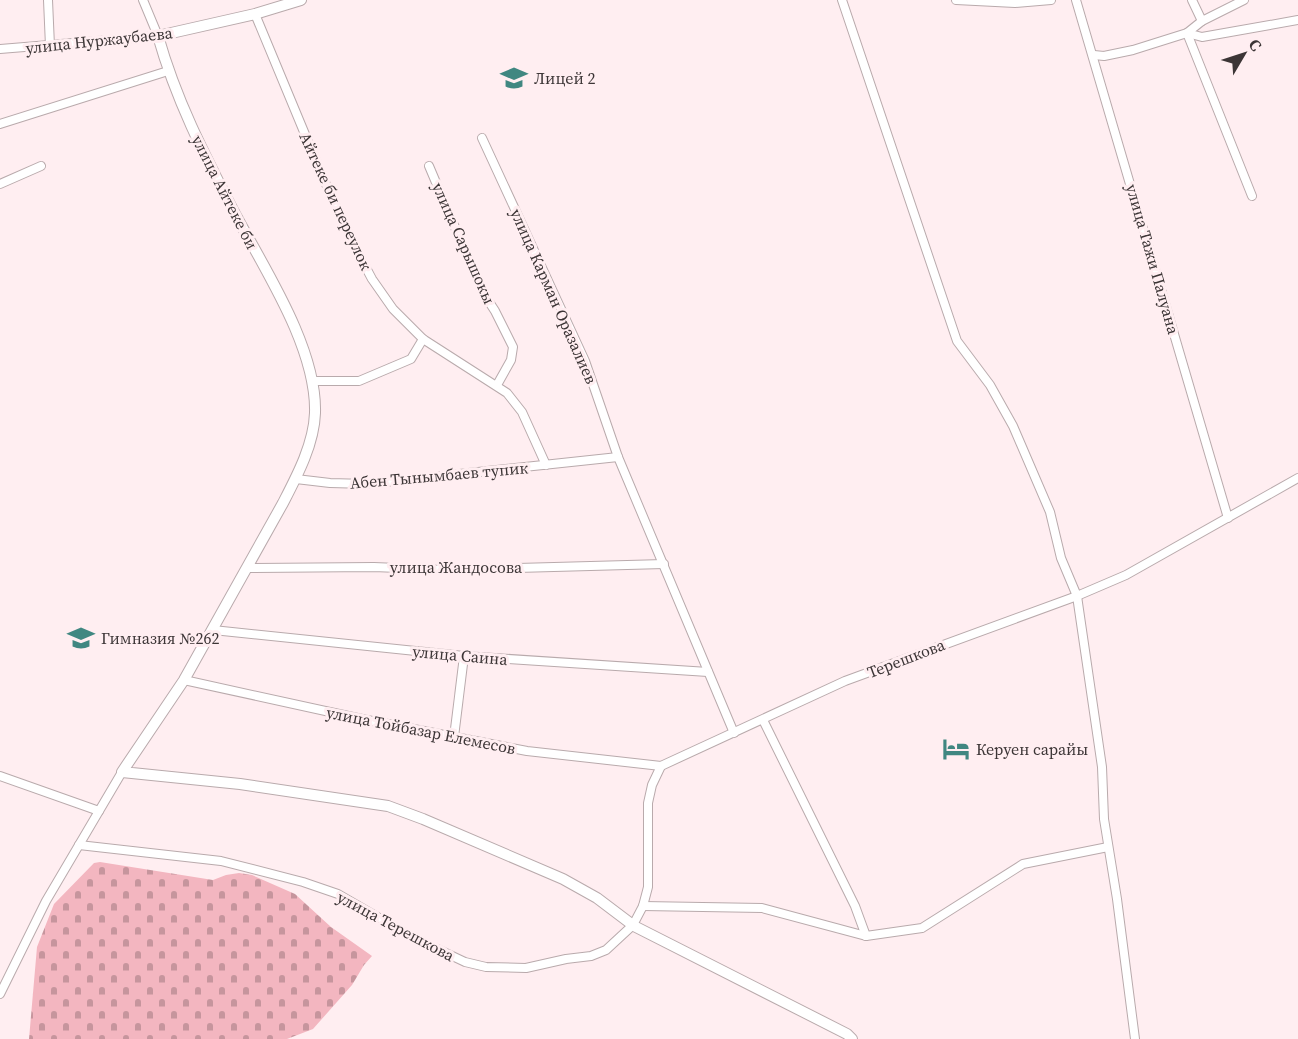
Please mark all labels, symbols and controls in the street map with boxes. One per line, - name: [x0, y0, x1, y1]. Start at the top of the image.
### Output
- street label: улица Нуржаубаева: [24, 21, 174, 59]
- north arrow: [1214, 24, 1274, 84]
- text: С: [1244, 34, 1267, 55]
- school or university icon: Лицей 2: [499, 63, 529, 93]
- place label: Лицей 2: [534, 67, 596, 89]
- street label: Айтеке би переулок: [294, 128, 378, 274]
- street label: улица Айтеке би: [187, 131, 263, 253]
- street label: улица Сарышокы: [427, 179, 501, 307]
- street label: улица Тажи Палуана: [1121, 181, 1185, 337]
- street label: улица Карман Оразалиев: [505, 205, 603, 387]
- street label: Абен Тынымбаев тупик: [349, 456, 529, 494]
- street label: улица Жандосова: [390, 556, 523, 578]
- school or university icon: Гимназия №262: [66, 623, 96, 653]
- place label: Гимназия №262: [101, 627, 220, 649]
- street label: Терешкова: [864, 633, 949, 683]
- street label: улица Саина: [411, 640, 509, 670]
- street label: улица Тойбазар Елемесов: [325, 701, 517, 759]
- hotel icon: Керуен сарайы: [941, 734, 971, 764]
- place label: Керуен сарайы: [976, 738, 1088, 760]
- street label: улица Терешкова: [333, 886, 459, 967]

